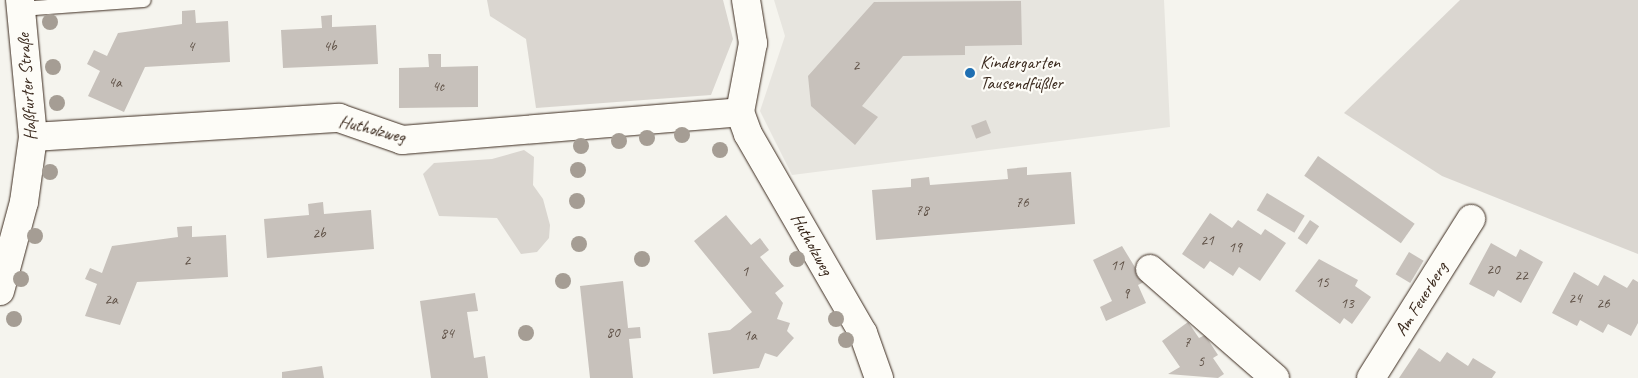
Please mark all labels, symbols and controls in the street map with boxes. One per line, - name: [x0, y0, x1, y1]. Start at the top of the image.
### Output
- street label: Haßfurter Straße: [12, 32, 42, 142]
- house number: 4: [188, 38, 194, 56]
- house number: 4b: [323, 38, 337, 56]
- place label: Kindergarten Tausendfüßler: [980, 52, 1063, 94]
- house number: 2: [853, 57, 859, 75]
- marker: Kindergarten Tausendfüßler: [964, 67, 976, 79]
- house number: 4a: [108, 74, 122, 92]
- house number: 4c: [432, 78, 444, 96]
- street label: Hutholzweg: [337, 110, 407, 148]
- house number: 76: [1015, 194, 1029, 212]
- house number: 78: [915, 202, 929, 220]
- street label: Hutholzweg: [786, 209, 838, 279]
- house number: 2b: [312, 225, 326, 243]
- house number: 21: [1200, 232, 1214, 250]
- house number: 19: [1228, 239, 1242, 257]
- house number: 2: [184, 252, 190, 270]
- house number: 11: [1110, 257, 1124, 275]
- street label: Am Feuerberg: [1390, 258, 1452, 340]
- house number: 20: [1486, 261, 1500, 279]
- house number: 1: [742, 263, 748, 281]
- house number: 22: [1514, 267, 1528, 285]
- house number: 15: [1315, 274, 1329, 292]
- house number: 9: [1123, 285, 1129, 303]
- house number: 24: [1568, 290, 1582, 308]
- house number: 2a: [104, 291, 118, 309]
- house number: 13: [1340, 295, 1354, 313]
- house number: 26: [1596, 295, 1610, 313]
- house number: 80: [606, 324, 620, 342]
- house number: 84: [440, 325, 454, 343]
- house number: 1a: [743, 327, 757, 345]
- house number: 7: [1184, 334, 1190, 352]
- house number: 5: [1198, 353, 1204, 371]

